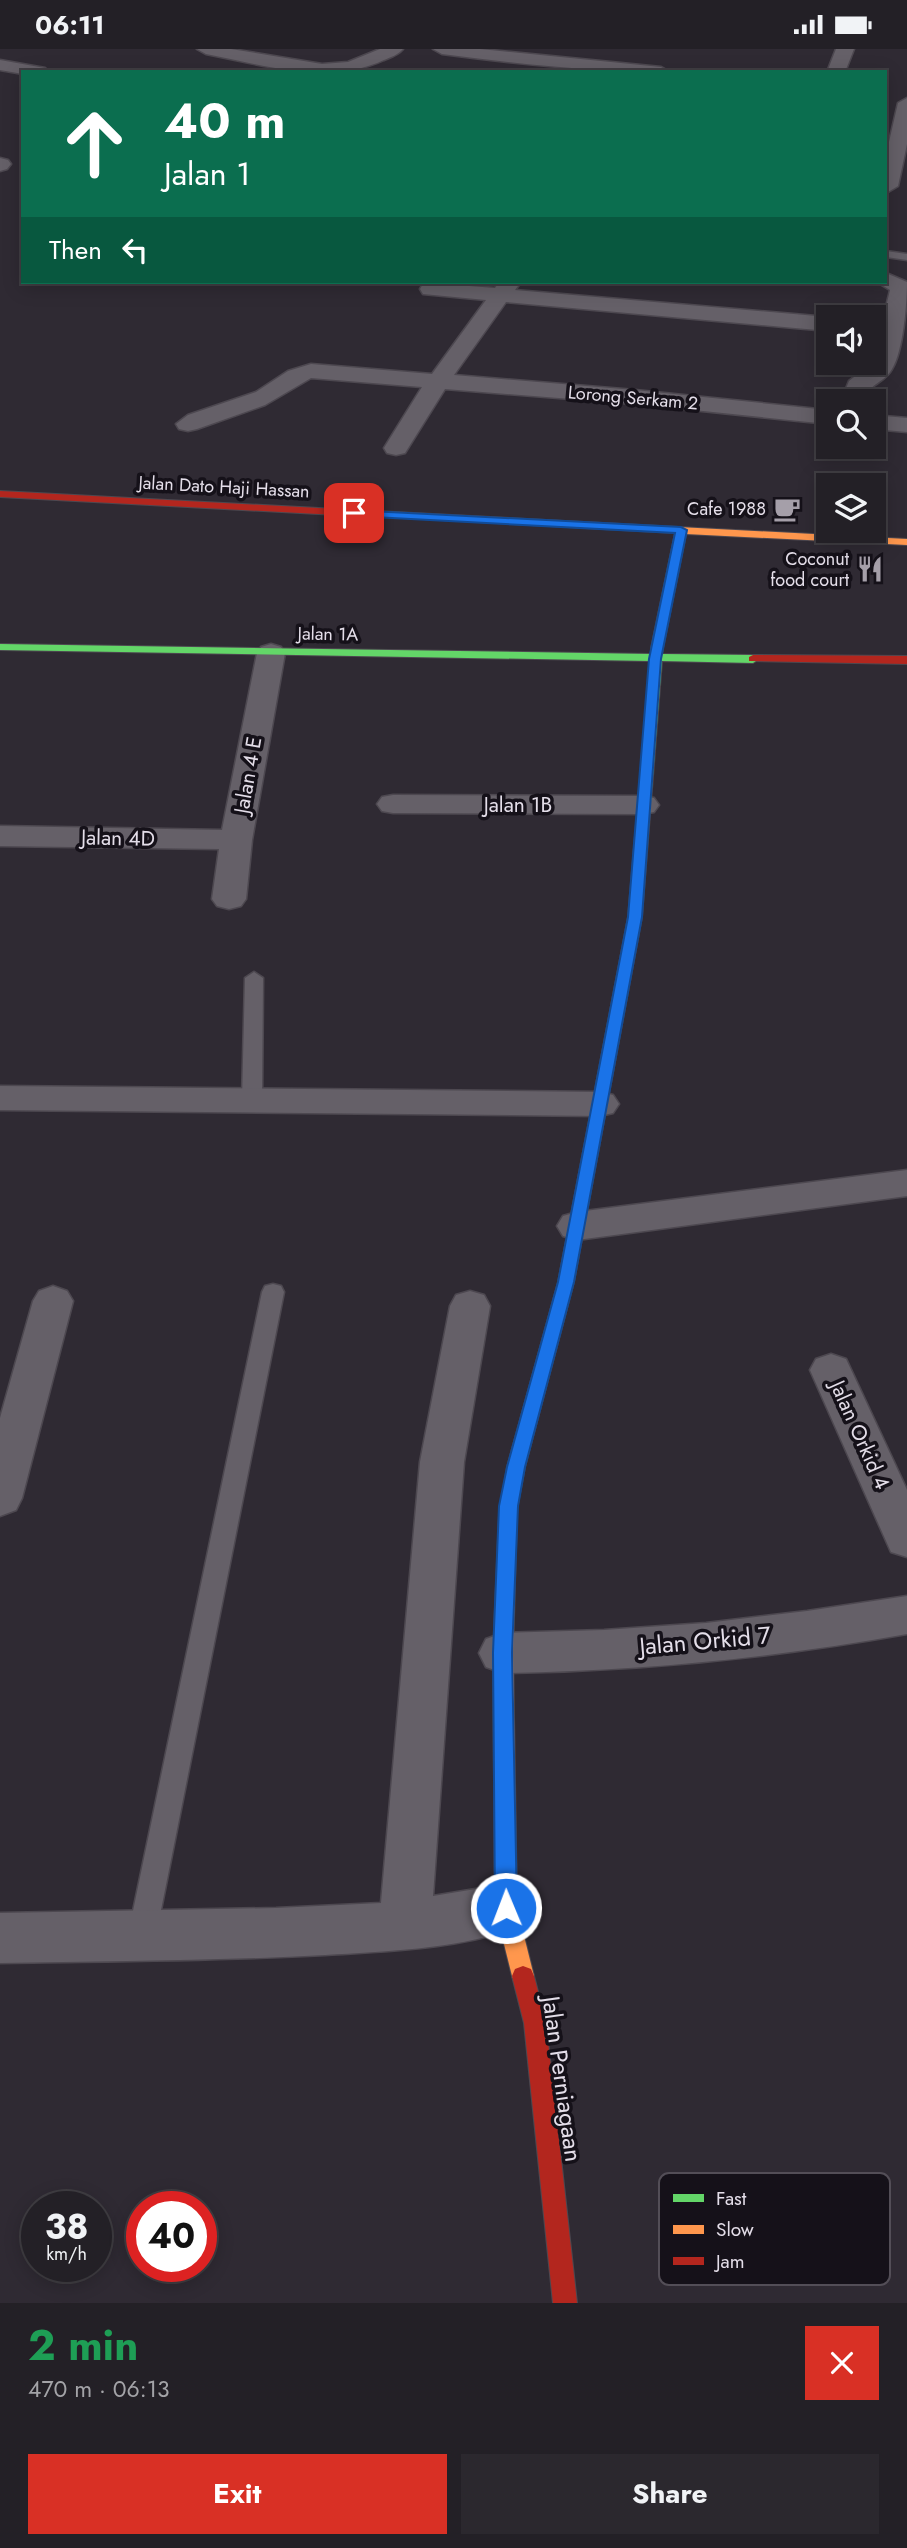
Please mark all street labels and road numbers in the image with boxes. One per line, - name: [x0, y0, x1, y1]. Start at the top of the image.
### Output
- street label: Lorong Serkam 2: [567, 379, 699, 417]
- street label: Jalan Dato Haji Hassan: [136, 469, 310, 504]
- street label: Jalan 1A: [295, 620, 359, 648]
- street label: Jalan 4 E: [226, 734, 270, 819]
- street label: Jalan 1B: [481, 790, 552, 820]
- street label: Jalan 4D: [78, 822, 155, 854]
- street label: Jalan Orkid 4: [821, 1373, 897, 1494]
- street label: Jalan Orkid 7: [635, 1617, 772, 1664]
- street label: Jalan Perniagaan: [533, 1991, 591, 2164]

